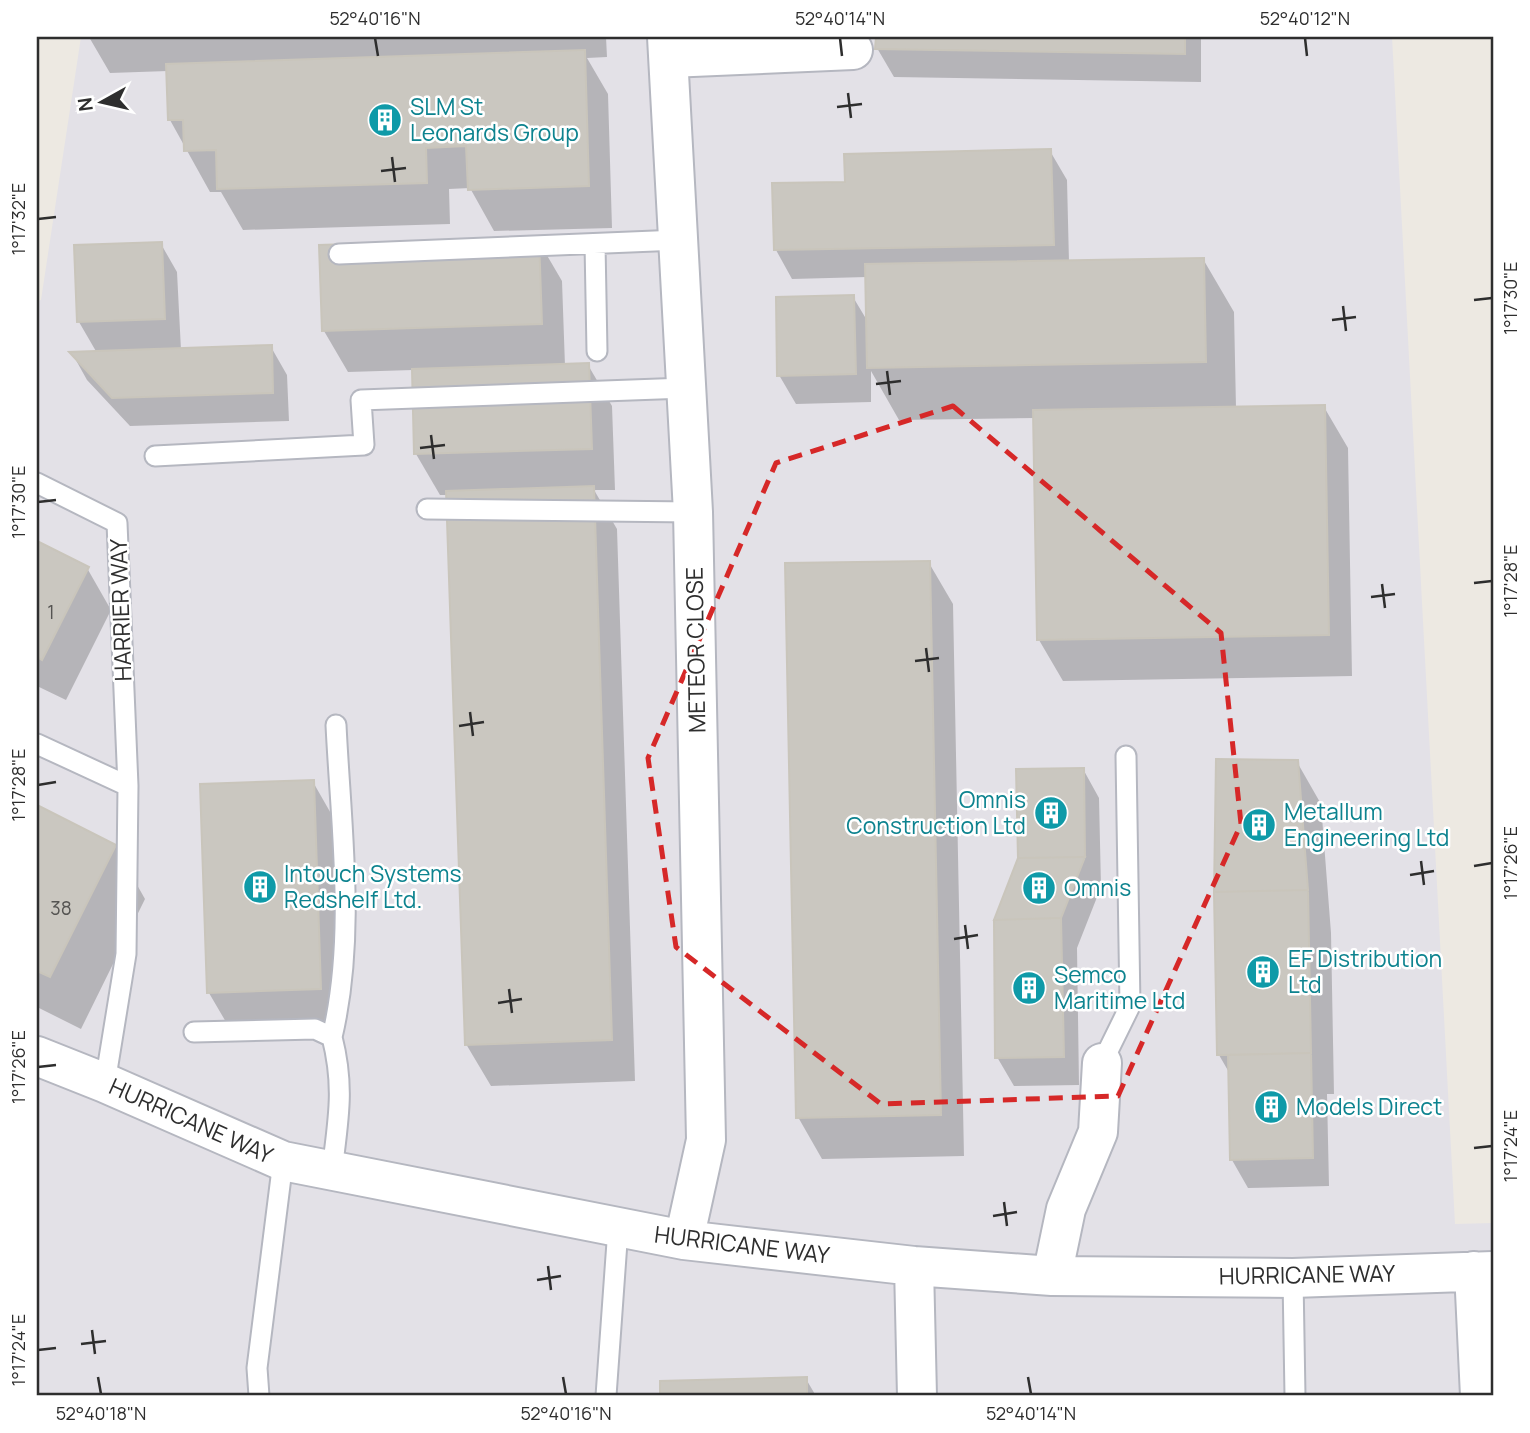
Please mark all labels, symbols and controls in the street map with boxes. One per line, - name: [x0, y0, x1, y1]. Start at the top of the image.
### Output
- text: 52°40'16"N: [329, 6, 421, 30]
- text: 52°40'14"N: [795, 6, 885, 30]
- text: 52°40'12"N: [1260, 6, 1350, 30]
- north arrow: [66, 66, 136, 136]
- place label: SLM St Leonards Group: [410, 90, 579, 148]
- text: N: [71, 96, 99, 113]
- building icon: SLM St Leonards Group: [366, 101, 404, 139]
- text: 1°17'32"E: [6, 183, 30, 255]
- text: 1°17'30"E: [1498, 261, 1522, 335]
- text: 1°17'30"E: [6, 465, 30, 539]
- street label: HARRIER WAY: [102, 538, 138, 682]
- text: 1°17'28"E: [1498, 544, 1522, 618]
- street label: METEOR CLOSE: [678, 567, 712, 733]
- house number: 1: [47, 599, 55, 625]
- text: 1°17'28"E: [6, 748, 30, 822]
- place label: Omnis Construction Ltd: [846, 783, 1026, 841]
- building icon: Omnis Construction Ltd: [1032, 794, 1070, 832]
- place label: Metallum Engineering Ltd: [1284, 795, 1449, 853]
- building icon: Metallum Engineering Ltd: [1240, 806, 1278, 844]
- text: 1°17'26"E: [1498, 826, 1522, 900]
- place label: Intouch Systems Redshelf Ltd.: [284, 857, 462, 915]
- building icon: Intouch Systems Redshelf Ltd.: [241, 868, 279, 906]
- building icon: Omnis: [1020, 869, 1058, 907]
- place label: Omnis: [1064, 871, 1131, 903]
- house number: 38: [50, 895, 72, 921]
- place label: EF Distribution Ltd: [1288, 942, 1442, 1000]
- building icon: EF Distribution Ltd: [1244, 953, 1282, 991]
- place label: Semco Maritime Ltd: [1054, 958, 1185, 1016]
- building icon: Semco Maritime Ltd: [1010, 969, 1048, 1007]
- text: 1°17'26"E: [6, 1030, 30, 1104]
- street label: HURRICANE WAY: [104, 1070, 279, 1171]
- building icon: Models Direct: [1252, 1088, 1290, 1126]
- place label: Models Direct: [1296, 1090, 1442, 1122]
- text: 1°17'24"E: [1498, 1110, 1522, 1182]
- street label: HURRICANE WAY: [653, 1217, 832, 1271]
- street label: HURRICANE WAY: [1219, 1256, 1396, 1292]
- text: 1°17'24"E: [6, 1314, 30, 1386]
- text: 52°40'18"N: [56, 1401, 146, 1425]
- text: 52°40'16"N: [520, 1401, 612, 1425]
- text: 52°40'14"N: [986, 1401, 1076, 1425]

